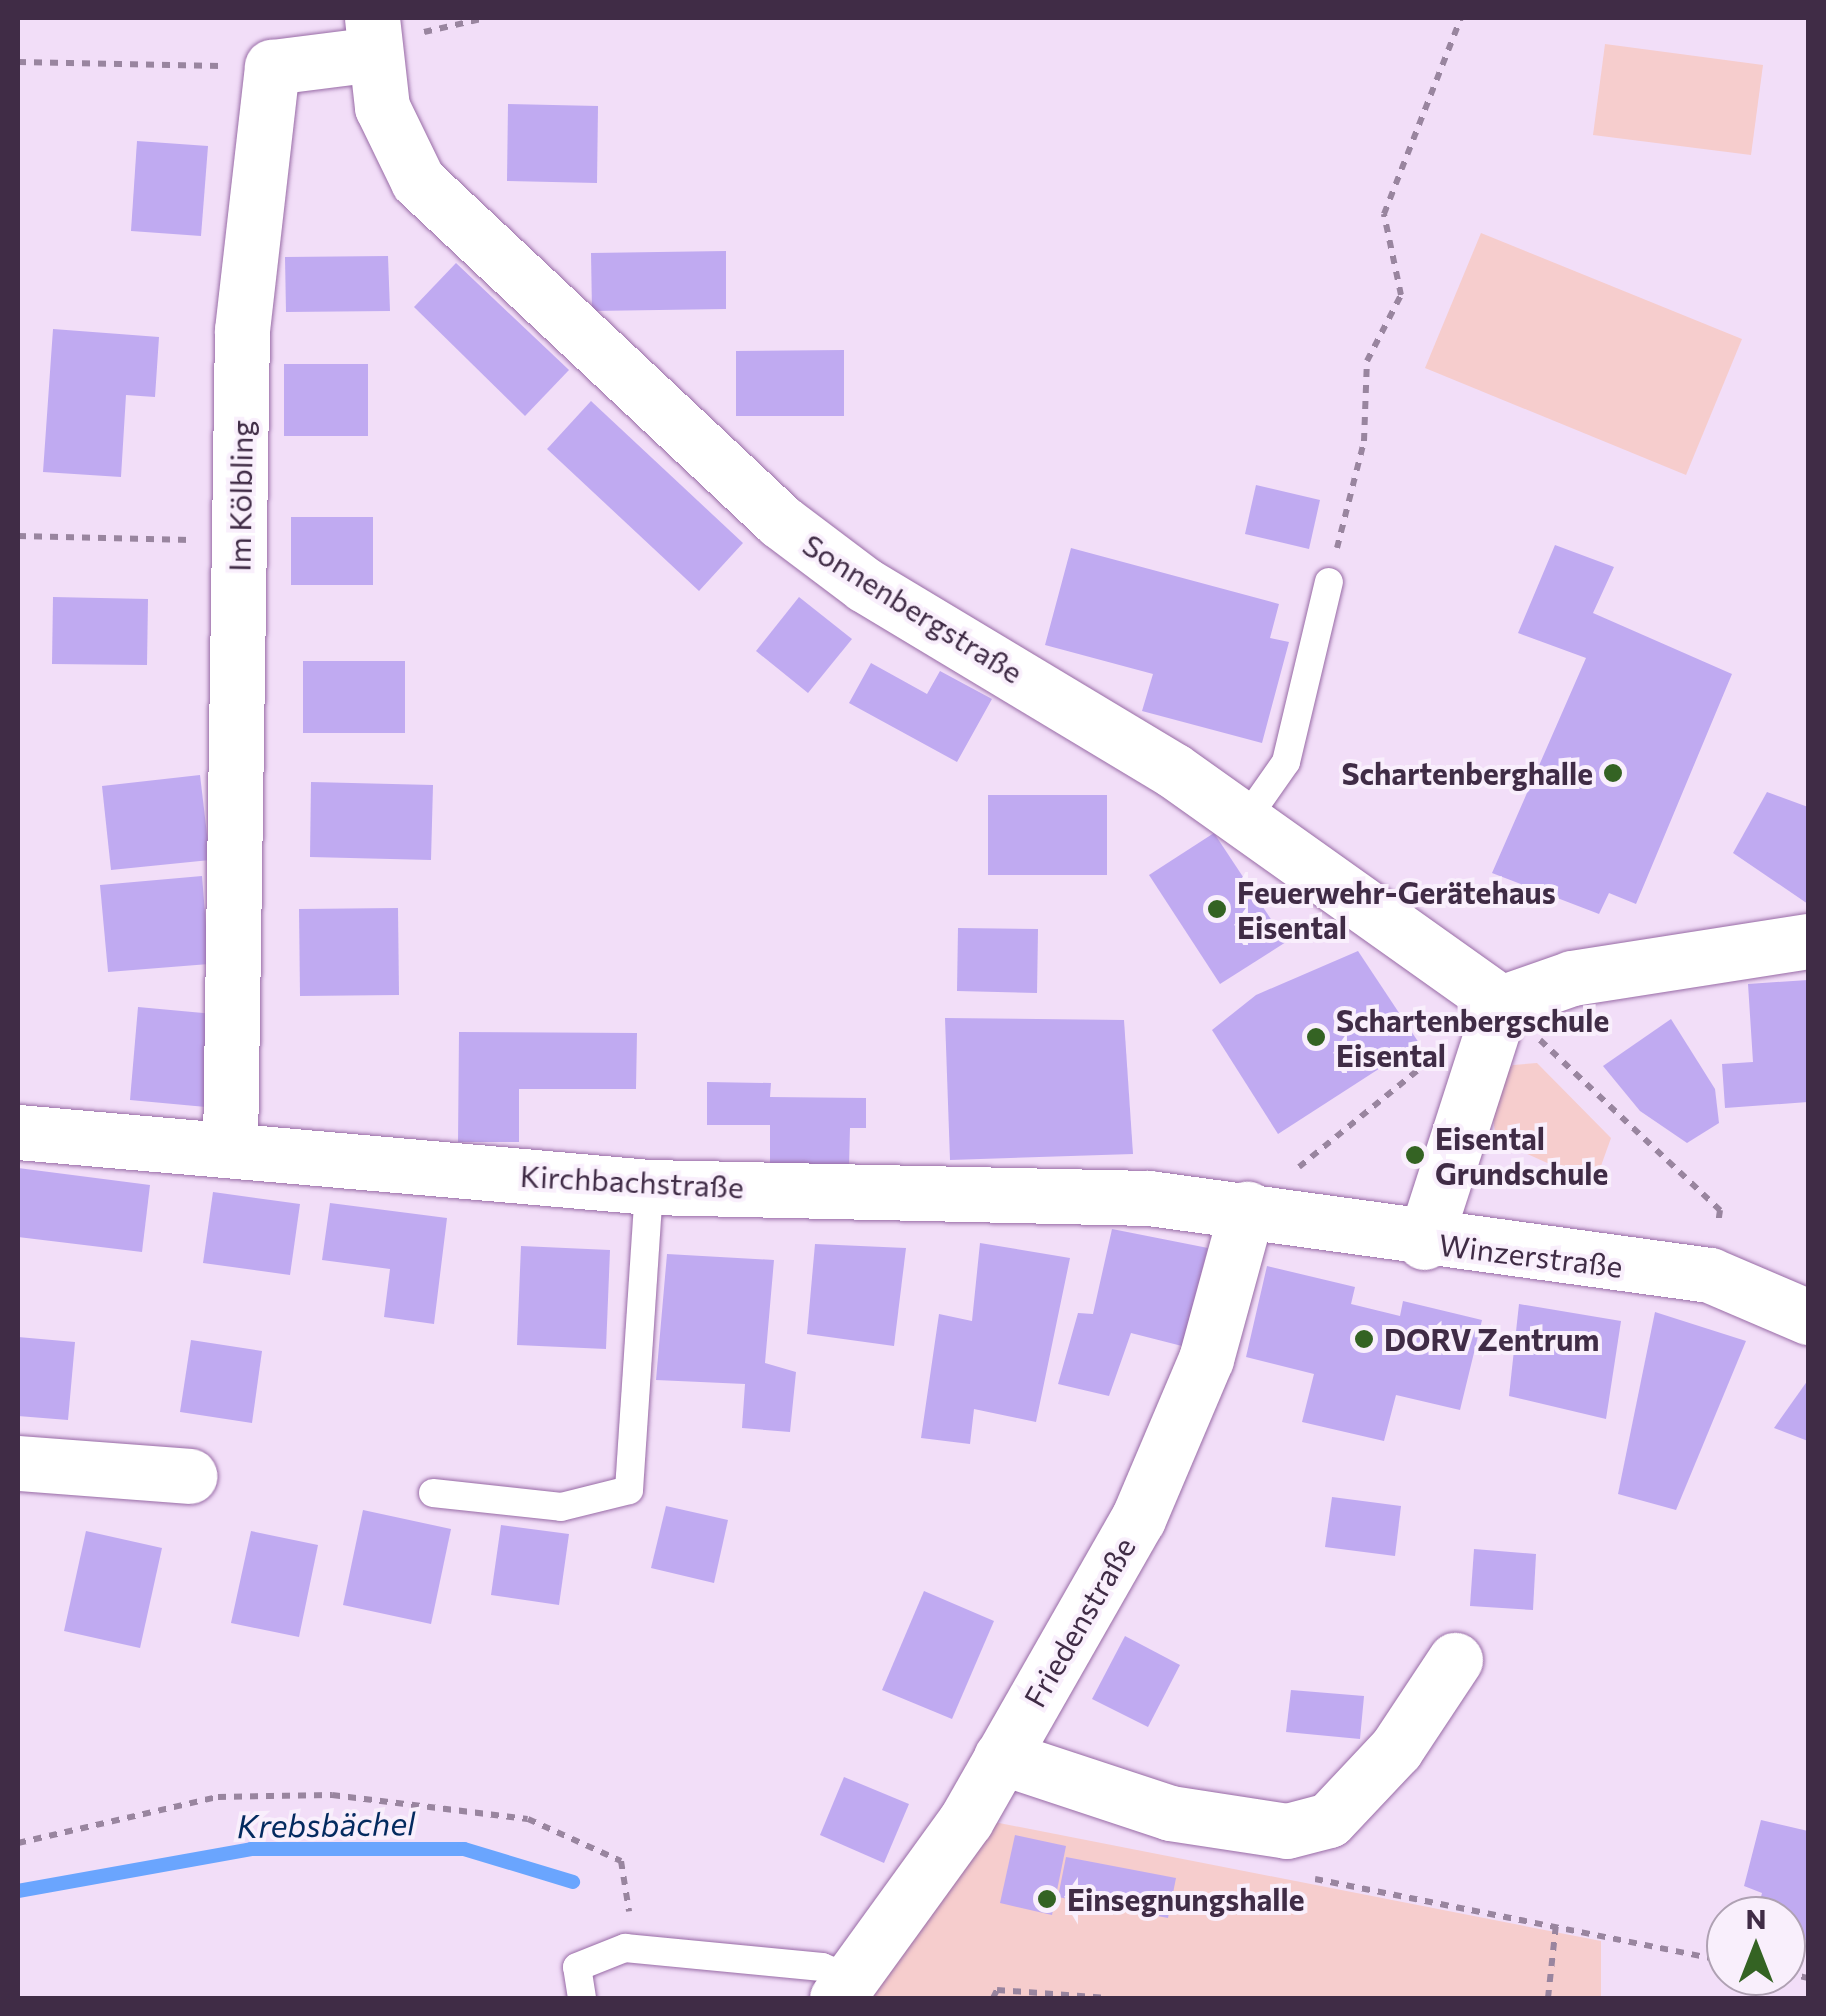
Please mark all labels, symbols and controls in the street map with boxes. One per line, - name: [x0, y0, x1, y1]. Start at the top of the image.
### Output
- street label: Im Kölbling: [221, 420, 259, 572]
- street label: Sonnenbergstraße: [797, 526, 1029, 690]
- place label: Schartenberghalle: [1341, 755, 1593, 791]
- marker: Schartenberghalle: [1602, 762, 1624, 784]
- place label: Feuerwehr-Gerätehaus Eisental: [1237, 874, 1556, 944]
- marker: Feuerwehr-Gerätehaus Eisental: [1206, 898, 1228, 920]
- place label: Schartenbergschule Eisental: [1336, 1002, 1609, 1072]
- marker: Schartenbergschule Eisental: [1305, 1026, 1327, 1048]
- place label: Eisental Grundschule: [1435, 1120, 1608, 1190]
- marker: Eisental Grundschule: [1404, 1144, 1426, 1166]
- street label: Kirchbachstraße: [519, 1157, 745, 1205]
- street label: Winzerstraße: [1437, 1226, 1625, 1284]
- place label: DORV Zentrum: [1384, 1321, 1599, 1357]
- marker: DORV Zentrum: [1353, 1328, 1375, 1350]
- street label: Friedenstraße: [1016, 1531, 1142, 1713]
- water label: Krebsbächel: [236, 1803, 416, 1845]
- place label: Einsegnungshalle: [1067, 1881, 1304, 1917]
- marker: Einsegnungshalle: [1036, 1888, 1058, 1910]
- north arrow: [1706, 1896, 1806, 1996]
- text: N: [1746, 1901, 1767, 1935]

